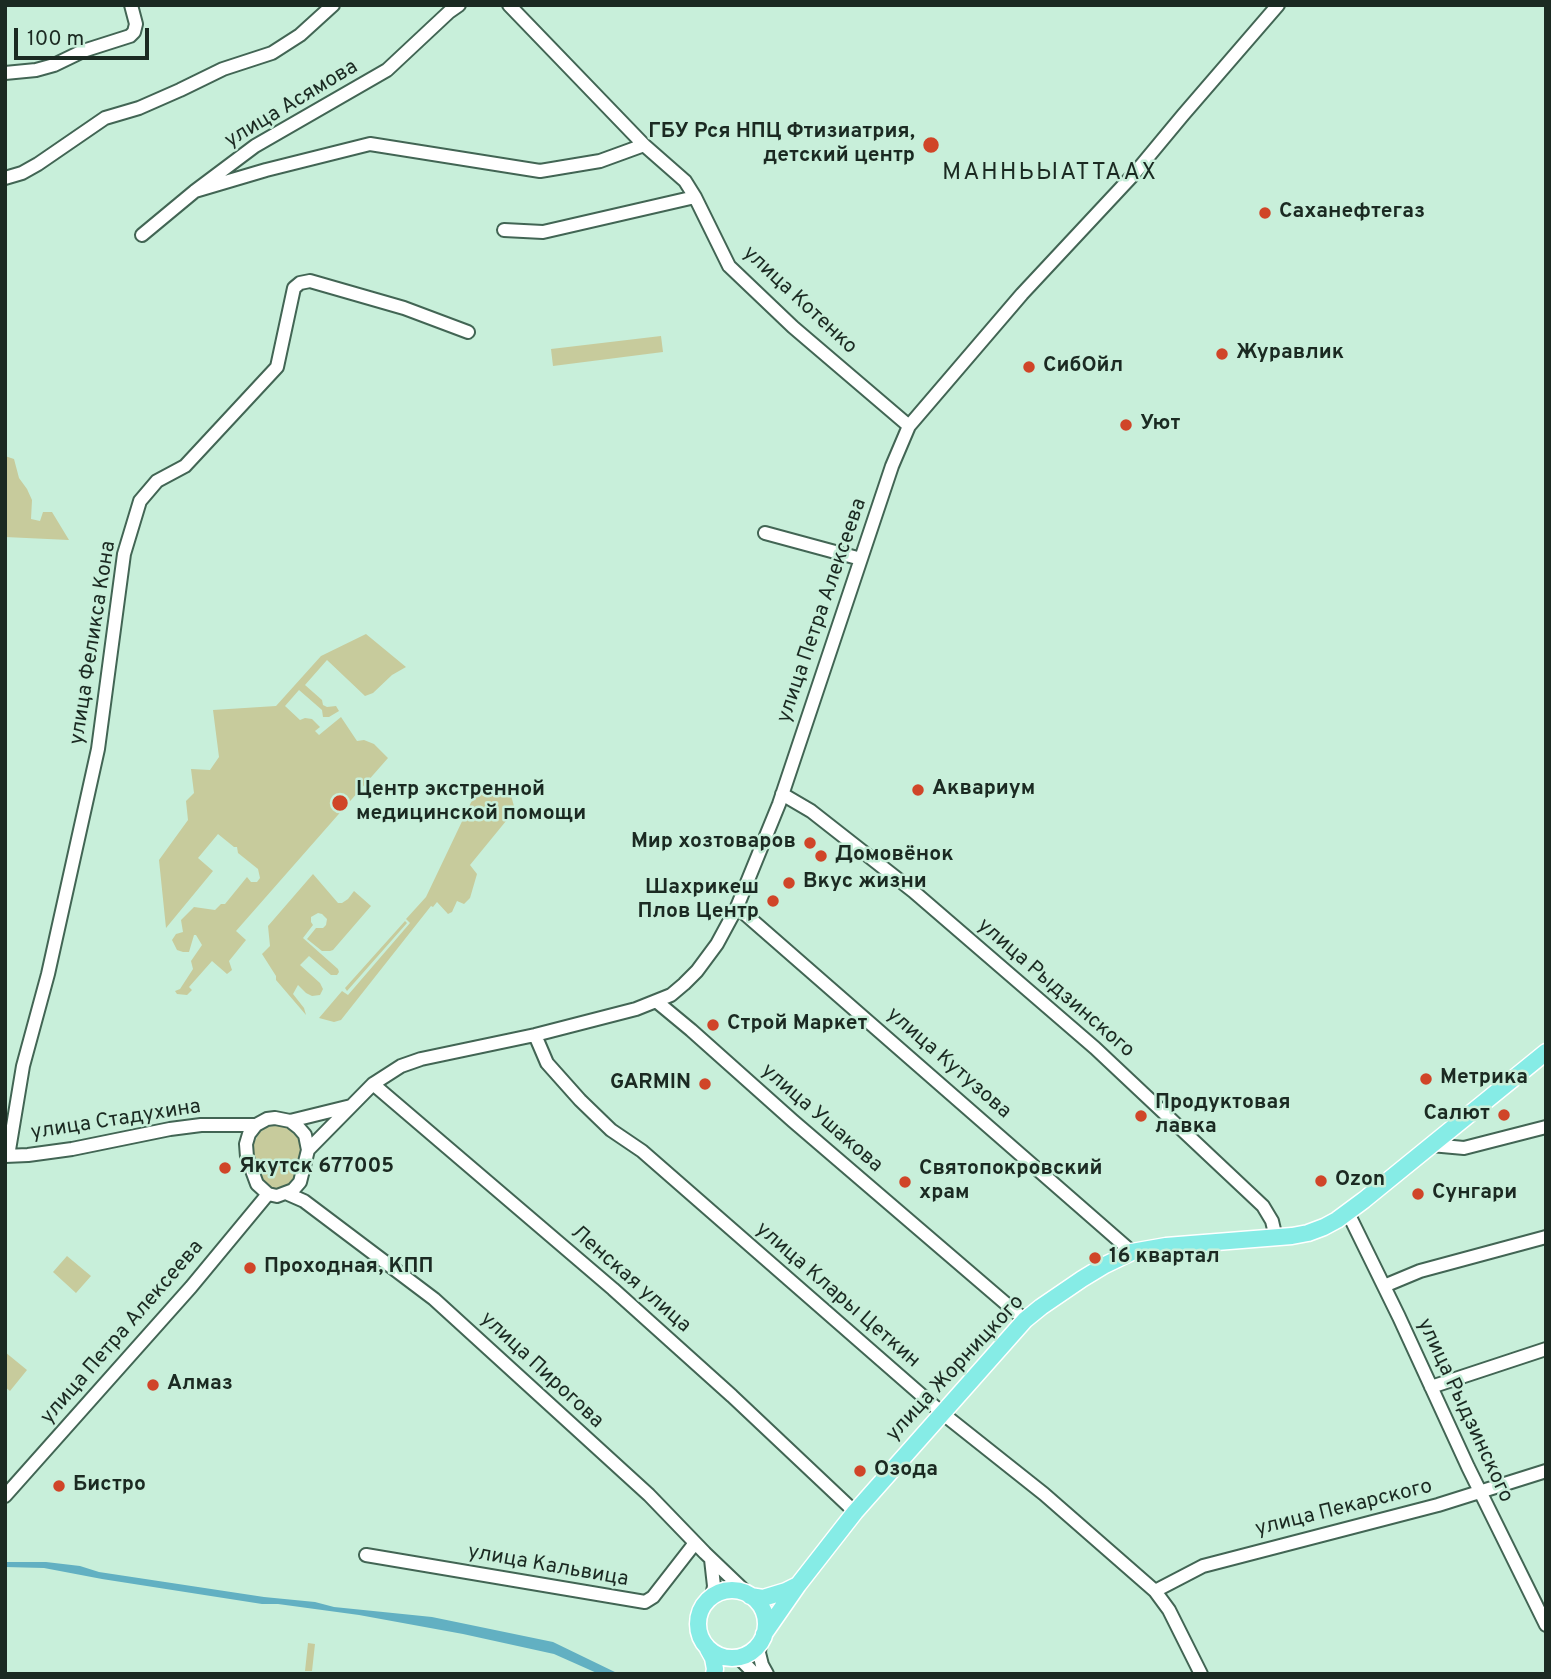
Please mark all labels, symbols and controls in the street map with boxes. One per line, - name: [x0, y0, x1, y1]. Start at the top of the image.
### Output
- scale bar: [18, 14, 152, 58]
- text: 100 m: [27, 26, 84, 53]
- street label: улица Асямова: [221, 55, 363, 155]
- place label: ГБУ Рся НПЦ Фтизиатрия, детский центр: [648, 120, 915, 170]
- marker: ГБУ Рся НПЦ Фтизиатрия, детский центр: [921, 135, 941, 155]
- district label: МАННЬЫАТТААХ: [944, 160, 1156, 188]
- place label: Саханефтегаз: [1279, 200, 1425, 226]
- marker: Саханефтегаз: [1257, 205, 1273, 221]
- street label: улица Котенко: [736, 241, 862, 361]
- place label: Журавлик: [1236, 341, 1344, 367]
- marker: Журавлик: [1214, 346, 1230, 362]
- place label: СибОйл: [1043, 354, 1123, 380]
- marker: СибОйл: [1021, 359, 1037, 375]
- place label: Уют: [1140, 412, 1180, 438]
- marker: Уют: [1118, 417, 1134, 433]
- street label: улица Петра Алексеева: [773, 495, 873, 727]
- street label: улица Феликса Кона: [65, 539, 123, 747]
- place label: Аквариум: [932, 777, 1035, 803]
- place label: Центр экстренной медицинской помощи: [356, 778, 586, 828]
- marker: Аквариум: [910, 782, 926, 798]
- marker: Центр экстренной медицинской помощи: [330, 793, 350, 813]
- place label: Мир хозтоваров: [631, 830, 796, 856]
- marker: Мир хозтоваров: [802, 835, 818, 851]
- place label: Домовёнок: [835, 843, 954, 869]
- marker: Домовёнок: [813, 848, 829, 864]
- place label: Вкус жизни: [803, 870, 927, 896]
- marker: Вкус жизни: [781, 875, 797, 891]
- place label: Шахрикеш Плов Центр: [638, 876, 759, 926]
- marker: Шахрикеш Плов Центр: [765, 893, 781, 909]
- street label: улица Рыдзинского: [971, 914, 1139, 1064]
- street label: улица Кутузова: [880, 1003, 1016, 1125]
- place label: Строй Маркет: [727, 1012, 867, 1038]
- marker: Строй Маркет: [705, 1017, 721, 1033]
- street label: улица Ушакова: [755, 1059, 887, 1179]
- place label: Метрика: [1440, 1066, 1528, 1092]
- place label: GARMIN: [610, 1071, 691, 1097]
- marker: Метрика: [1418, 1071, 1434, 1087]
- marker: GARMIN: [697, 1076, 713, 1092]
- place label: Продуктовая лавка: [1155, 1091, 1291, 1141]
- street label: улица Стадухина: [29, 1095, 203, 1147]
- place label: Салют: [1423, 1102, 1490, 1128]
- marker: Салют: [1496, 1107, 1512, 1123]
- marker: Продуктовая лавка: [1133, 1108, 1149, 1124]
- place label: Якутск 677005: [239, 1155, 394, 1181]
- place label: Святопокровский храм: [919, 1157, 1103, 1207]
- marker: Якутск 677005: [217, 1160, 233, 1176]
- place label: Ozon: [1335, 1168, 1385, 1194]
- marker: Ozon: [1313, 1173, 1329, 1189]
- marker: Святопокровский храм: [897, 1174, 913, 1190]
- place label: Сунгари: [1432, 1181, 1517, 1207]
- marker: Сунгари: [1410, 1186, 1426, 1202]
- street label: улица Клары Цеткин: [749, 1218, 925, 1374]
- street label: Ленская улица: [565, 1221, 695, 1339]
- street label: улица Петра Алексеева: [36, 1236, 210, 1430]
- place label: 16 квартал: [1109, 1245, 1220, 1271]
- marker: 16 квартал: [1087, 1250, 1103, 1266]
- place label: Проходная, КПП: [264, 1255, 433, 1281]
- marker: Проходная, КПП: [242, 1260, 258, 1276]
- street label: улица Жорницкого: [882, 1291, 1030, 1447]
- street label: улица Пирогова: [474, 1307, 608, 1435]
- street label: улица Рыдзинского: [1410, 1315, 1518, 1507]
- place label: Алмаз: [167, 1372, 233, 1398]
- marker: Алмаз: [145, 1377, 161, 1393]
- place label: Озода: [874, 1458, 938, 1484]
- marker: Озода: [852, 1463, 868, 1479]
- place label: Бистро: [73, 1473, 146, 1499]
- street label: улица Пекарского: [1253, 1475, 1435, 1543]
- marker: Бистро: [51, 1478, 67, 1494]
- street label: улица Кальвица: [466, 1540, 630, 1594]

